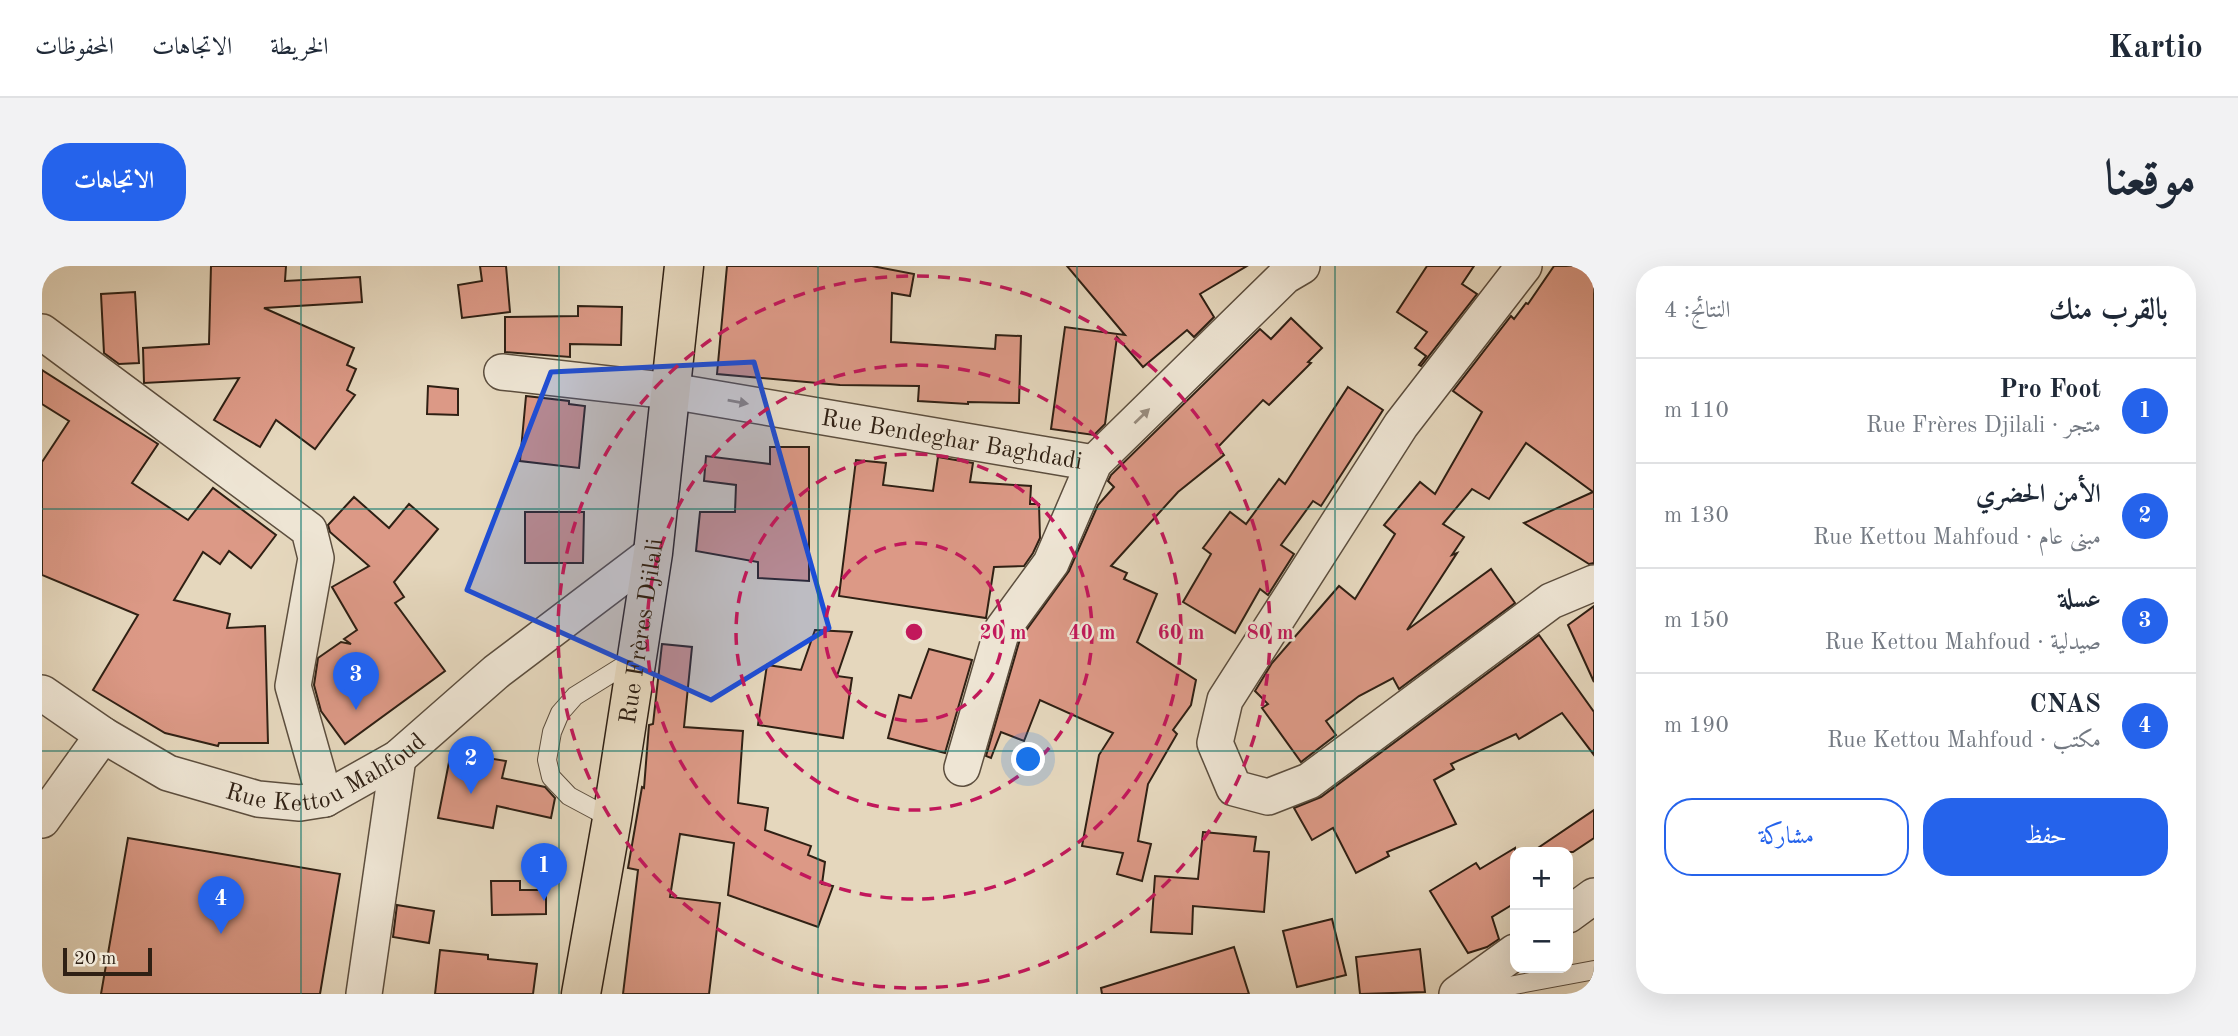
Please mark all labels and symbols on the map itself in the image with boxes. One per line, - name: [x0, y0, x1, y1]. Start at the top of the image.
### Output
- one-way arrow: [728, 397, 750, 408]
- street label: Rue Bendeghar Baghdadi: [819, 407, 1084, 475]
- one-way arrow: [1134, 407, 1151, 424]
- street label: Rue Frères Djilali: [617, 537, 669, 726]
- centre of rings: [902, 620, 926, 644]
- text: 20 m: [979, 623, 1027, 644]
- text: 40 m: [1068, 623, 1116, 644]
- text: 60 m: [1157, 623, 1205, 644]
- text: 80 m: [1246, 623, 1294, 644]
- pin: 3: [333, 652, 379, 710]
- street label: Rue Kettou Mahfoud: [223, 730, 431, 817]
- pin: 2: [448, 736, 494, 794]
- your location: [1011, 742, 1045, 776]
- pin: 1: [521, 843, 567, 901]
- pin: 4: [198, 876, 244, 934]
- scale bar: [63, 945, 152, 977]

